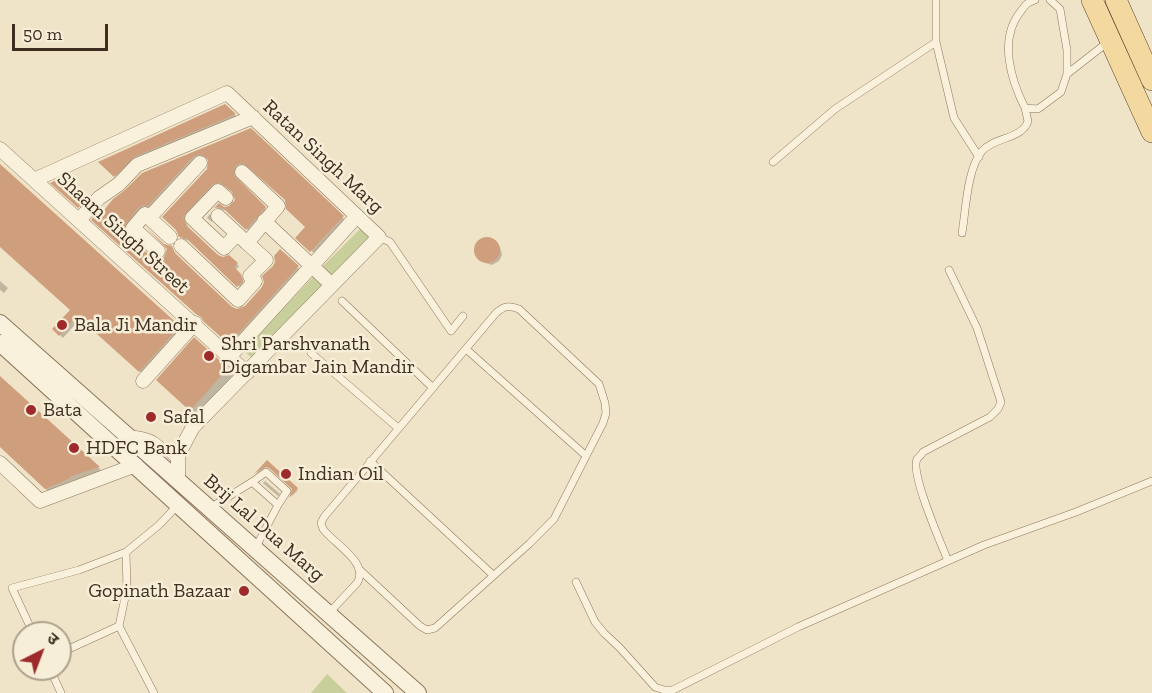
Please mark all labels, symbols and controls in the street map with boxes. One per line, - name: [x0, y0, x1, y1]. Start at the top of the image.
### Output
- scale bar: [15, 12, 111, 50]
- text: 50 m: [23, 23, 62, 45]
- street label: Ratan Singh Marg: [258, 95, 388, 219]
- street label: Shaam Singh Street: [52, 167, 194, 299]
- place label: Bala Ji Mandir: [74, 313, 198, 337]
- marker: Bala Ji Mandir: [55, 318, 69, 332]
- place label: Shri Parshvanath Digambar Jain Mandir: [221, 332, 415, 379]
- marker: Shri Parshvanath Digambar Jain Mandir: [202, 349, 216, 363]
- place label: Bata: [43, 398, 82, 422]
- marker: Bata: [24, 403, 38, 417]
- place label: Safal: [163, 405, 205, 429]
- marker: Safal: [144, 410, 158, 424]
- place label: HDFC Bank: [86, 436, 187, 460]
- marker: HDFC Bank: [67, 441, 81, 455]
- place label: Indian Oil: [298, 462, 384, 486]
- marker: Indian Oil: [279, 467, 293, 481]
- street label: Brij Lal Dua Marg: [199, 469, 329, 587]
- place label: Gopinath Bazaar: [88, 579, 232, 603]
- marker: Gopinath Bazaar: [237, 584, 251, 598]
- north arrow: [12, 621, 72, 681]
- text: उ: [43, 629, 63, 649]

